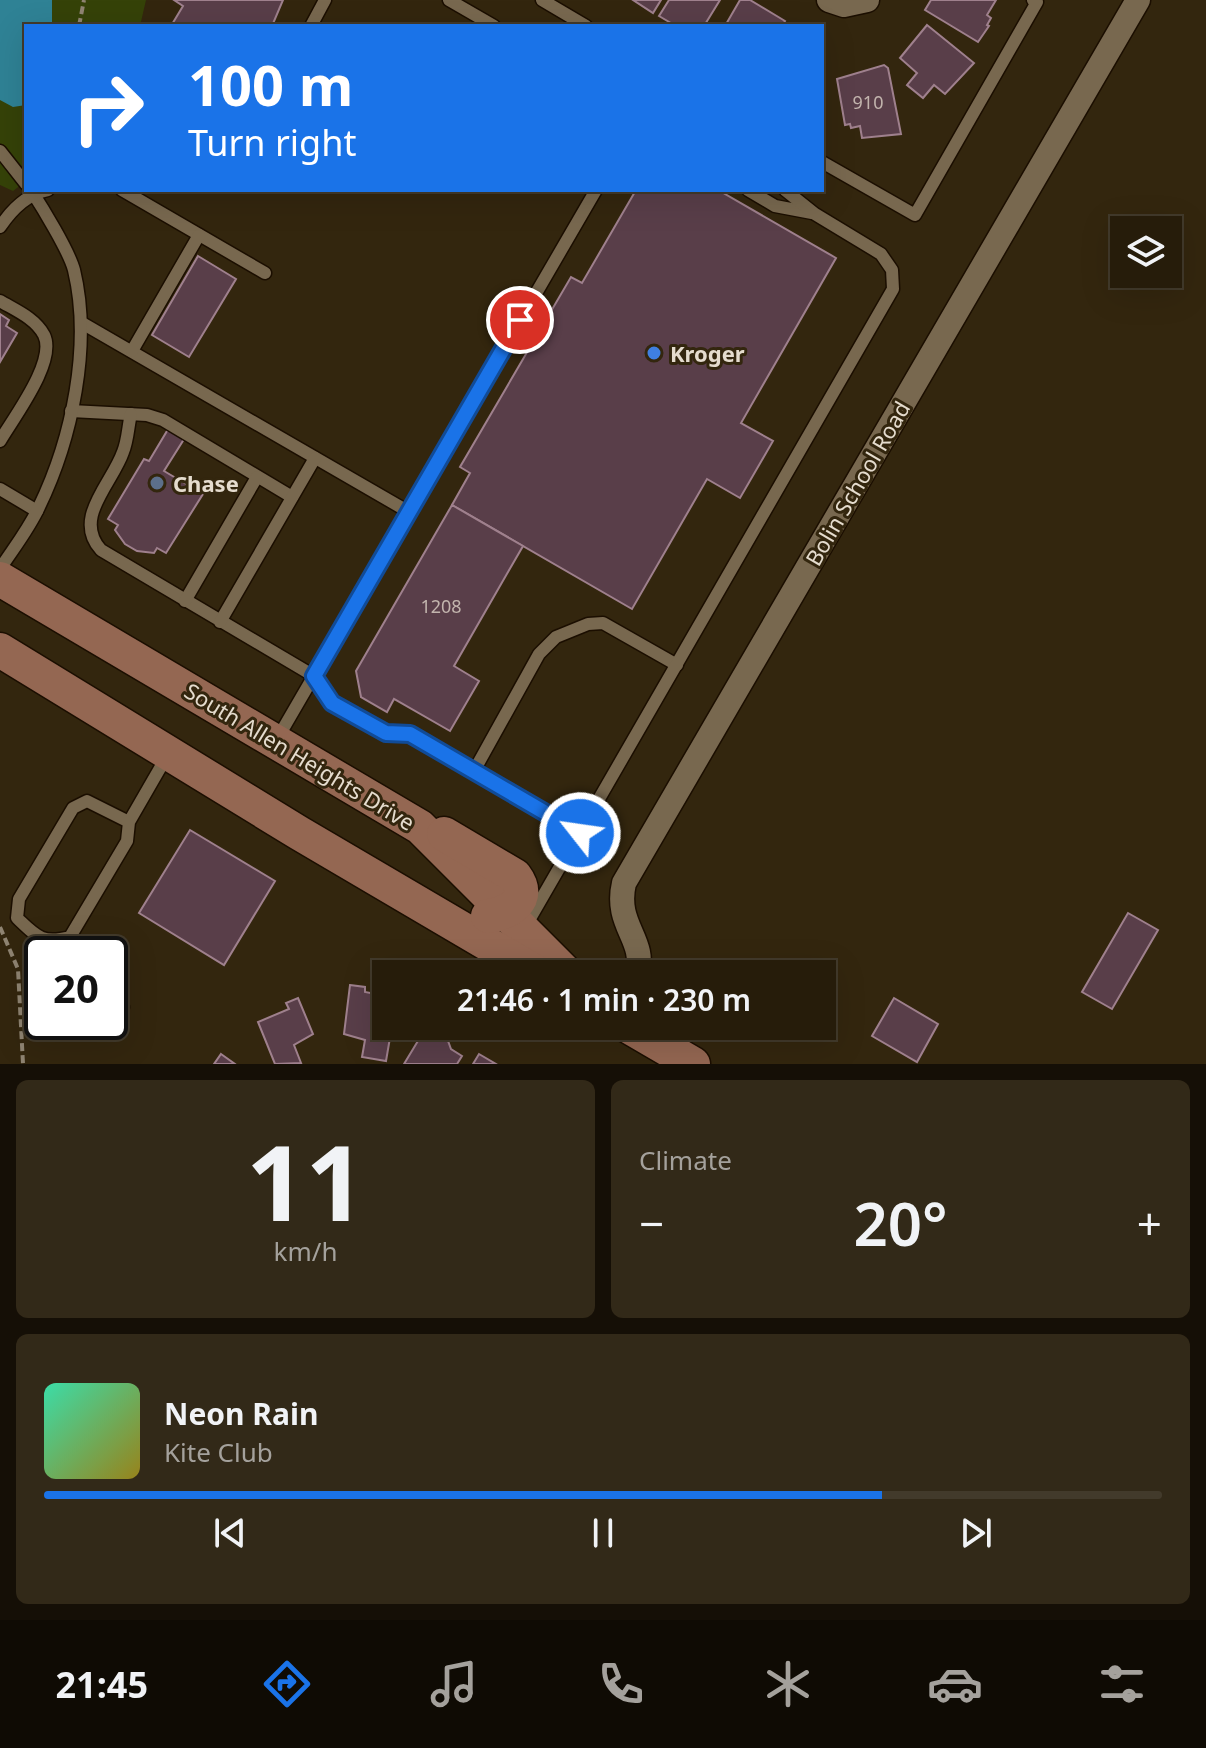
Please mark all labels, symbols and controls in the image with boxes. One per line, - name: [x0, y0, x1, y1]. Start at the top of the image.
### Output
- text: 100 m: [188, 46, 353, 122]
- icon: right: [56, 56, 160, 160]
- house number: 910: [853, 90, 883, 114]
- text: Turn right: [188, 118, 356, 167]
- map controls: [1110, 216, 1182, 288]
- button: layers: [1110, 216, 1182, 288]
- pin: [486, 286, 554, 354]
- icon: arrive: [498, 298, 542, 342]
- place label: Kroger: [670, 338, 745, 368]
- marker: Kroger: [645, 344, 663, 362]
- street label: Bolin School Road: [798, 395, 916, 571]
- place label: Chase: [173, 468, 239, 498]
- marker: Chase: [148, 474, 166, 492]
- house number: 1208: [420, 594, 462, 618]
- street label: South Allen Heights Drive: [179, 675, 421, 837]
- position arrow: [538, 791, 622, 875]
- speed limit sign: 20: [24, 936, 128, 1040]
- text: 21:46 · 1 min · 230 m: [457, 979, 751, 1020]
- text: 11: [246, 1110, 365, 1251]
- text: Climate: [639, 1142, 732, 1178]
- text: 20°: [853, 1182, 948, 1264]
- text: −: [639, 1193, 664, 1253]
- text: +: [1137, 1193, 1162, 1253]
- text: km/h: [274, 1233, 337, 1269]
- text: Neon Rain: [164, 1393, 318, 1434]
- text: Kite Club: [164, 1434, 273, 1470]
- icon: previous: [208, 1511, 252, 1555]
- icon: pause: [581, 1511, 625, 1555]
- icon: next: [954, 1511, 998, 1555]
- icon: directions: [259, 1656, 315, 1712]
- icon: music: [426, 1656, 482, 1712]
- icon: phone: [593, 1656, 649, 1712]
- icon: climate: [760, 1656, 816, 1712]
- icon: car: [927, 1656, 983, 1712]
- icon: filters: [1094, 1656, 1150, 1712]
- text: 21:45: [56, 1660, 148, 1709]

